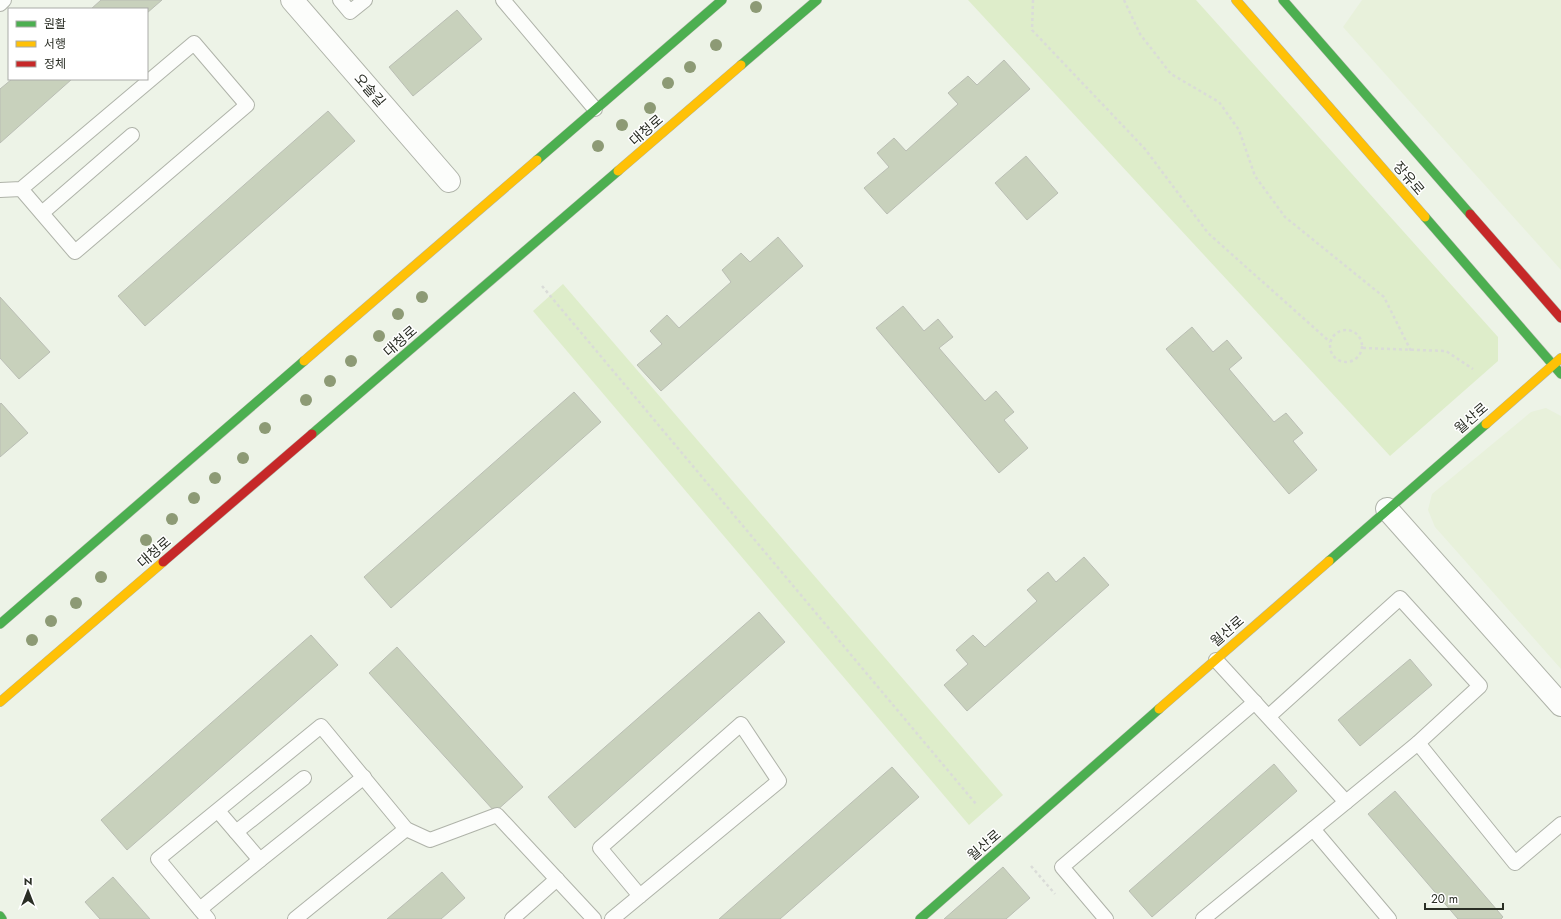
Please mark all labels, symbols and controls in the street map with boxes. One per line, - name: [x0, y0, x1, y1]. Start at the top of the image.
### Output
- legend: [8, 8, 148, 80]
- text: 원활: [44, 15, 66, 33]
- text: 서행: [44, 35, 66, 53]
- text: 정체: [44, 55, 66, 73]
- street label: 오솔길: [350, 69, 390, 111]
- street label: 대청로: [625, 110, 667, 150]
- street label: 장유로: [1389, 157, 1429, 199]
- street label: 대청로: [379, 321, 421, 361]
- street label: 월산로: [1450, 398, 1492, 438]
- street label: 대청로: [133, 532, 175, 572]
- street label: 월산로: [1206, 611, 1248, 651]
- street label: 월산로: [963, 825, 1005, 865]
- north arrow: [8, 871, 48, 911]
- text: N: [24, 873, 32, 889]
- scale bar: [1425, 885, 1503, 911]
- text: 20 m: [1431, 890, 1458, 908]

